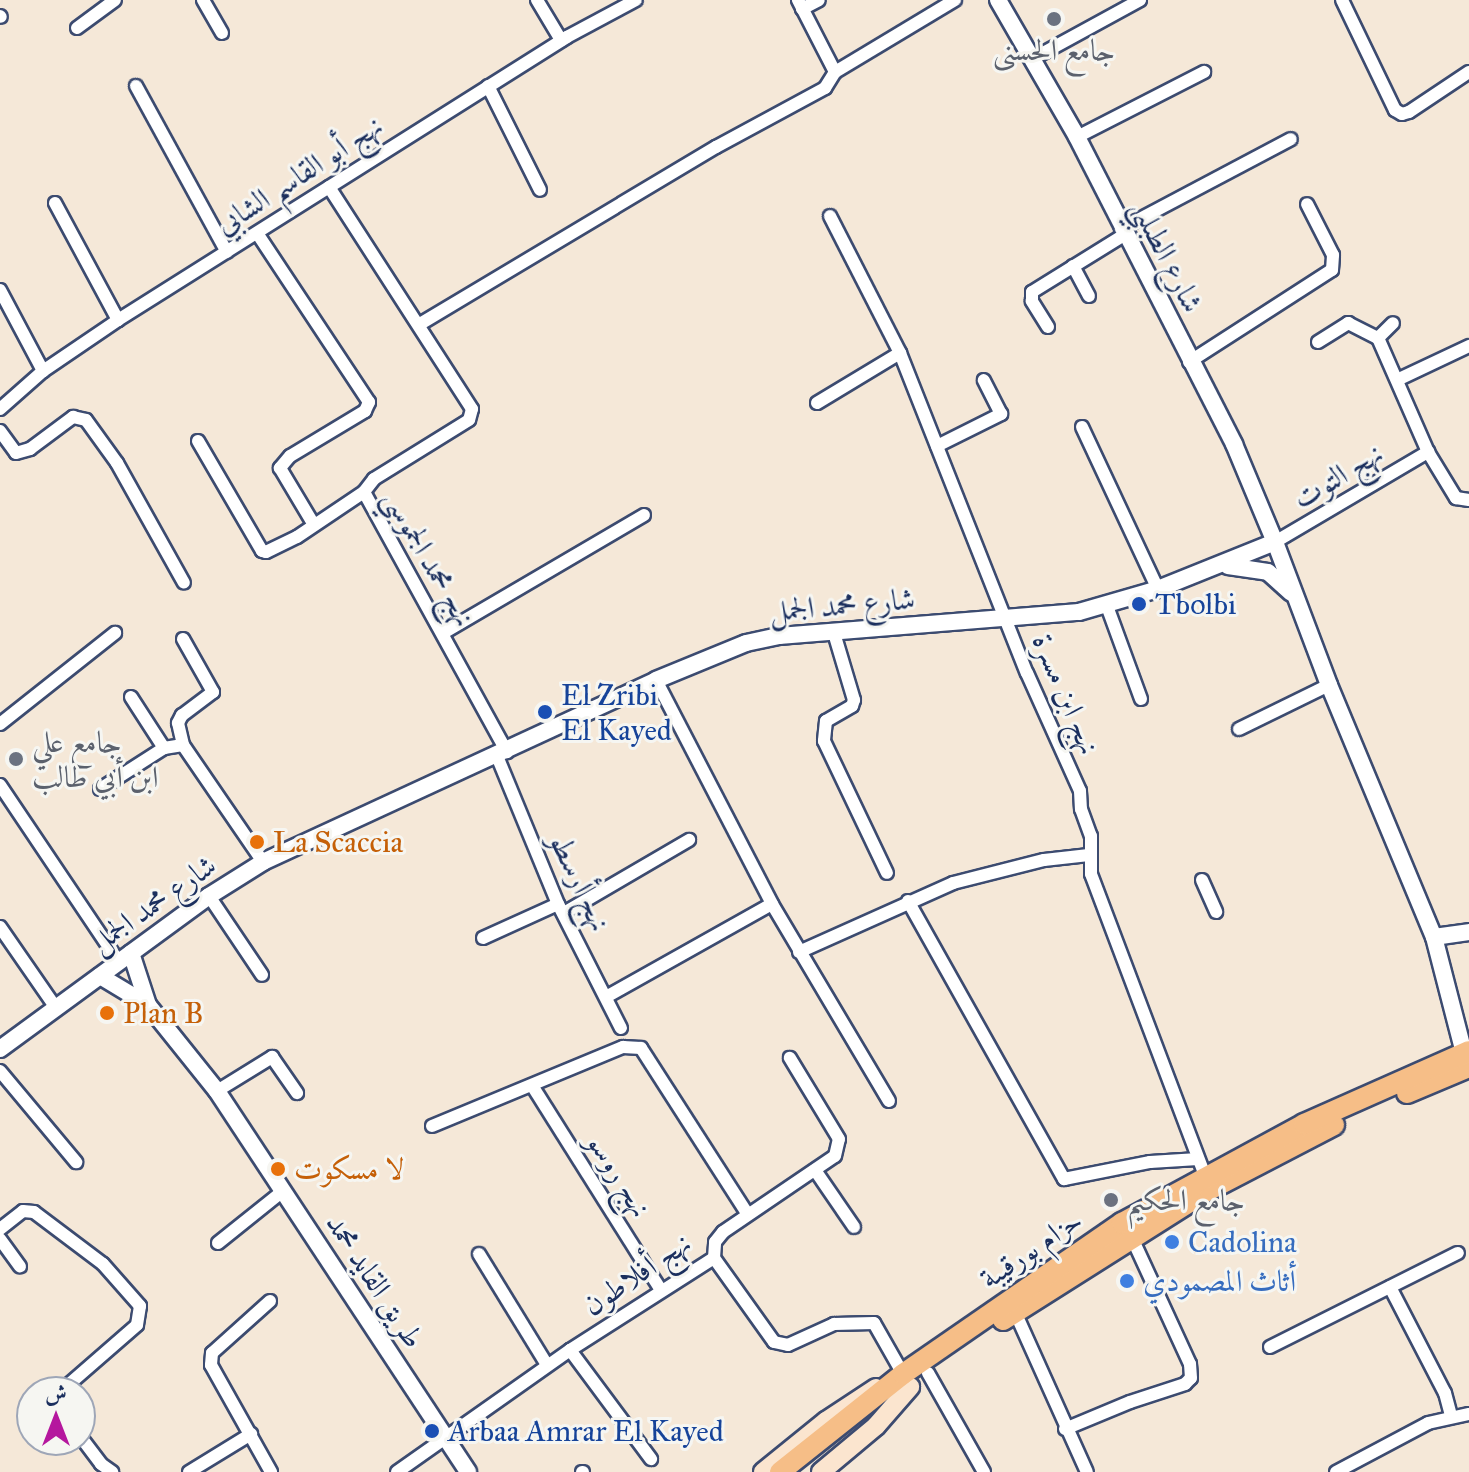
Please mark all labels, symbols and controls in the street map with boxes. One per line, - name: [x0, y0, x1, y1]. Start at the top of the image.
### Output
- marker: جامع الحسنى: [1045, 10, 1063, 28]
- place label: جامع الحسنى: [993, 32, 1115, 68]
- street label: نهج أبو القاسم الشابي: [208, 107, 390, 243]
- street label: شارع الطبلبي: [1123, 194, 1211, 318]
- street label: نهج التوت: [1286, 435, 1390, 517]
- street label: نهج محمد الجموسي: [375, 483, 483, 633]
- street label: شارع محمد الجمل: [768, 581, 916, 629]
- place label: Tbolbi: [1155, 586, 1236, 622]
- marker: Tbolbi: [1130, 595, 1148, 613]
- street label: نهج ابن مسرة: [1024, 628, 1108, 760]
- place label: El Zribi El Kayed: [561, 677, 672, 748]
- marker: El Zribi El Kayed: [536, 703, 554, 721]
- place label: جامع علي ابن أبي طالب: [32, 724, 158, 794]
- marker: جامع علي ابن أبي طالب: [7, 750, 25, 768]
- place label: La Scaccia: [273, 824, 403, 860]
- street label: نهج أرسطو: [542, 827, 618, 937]
- marker: La Scaccia: [248, 833, 266, 851]
- street label: شارع محمد الجمل: [83, 847, 223, 961]
- place label: Plan B: [123, 995, 203, 1031]
- marker: Plan B: [98, 1004, 116, 1022]
- street label: نهج روسو: [579, 1126, 659, 1224]
- place label: لا مسكوت: [294, 1151, 404, 1187]
- marker: لا مسكوت: [269, 1160, 287, 1178]
- place label: جامع الحكيم: [1127, 1182, 1245, 1218]
- marker: جامع الحكيم: [1102, 1191, 1120, 1209]
- street label: حزام بورقيبة: [973, 1202, 1089, 1296]
- street label: طريق القايد محمد: [318, 1207, 432, 1355]
- place label: Cadolina: [1188, 1224, 1297, 1260]
- street label: نهج أفلاطون: [576, 1225, 698, 1323]
- marker: Cadolina: [1163, 1233, 1181, 1251]
- place label: أثاث المصمودي: [1143, 1263, 1296, 1299]
- marker: أثاث المصمودي: [1118, 1272, 1136, 1290]
- north arrow: [16, 1376, 96, 1456]
- text: ش: [45, 1380, 67, 1407]
- place label: Arbaa Amrar El Kayed: [448, 1413, 724, 1449]
- marker: Arbaa Amrar El Kayed: [423, 1422, 441, 1440]

